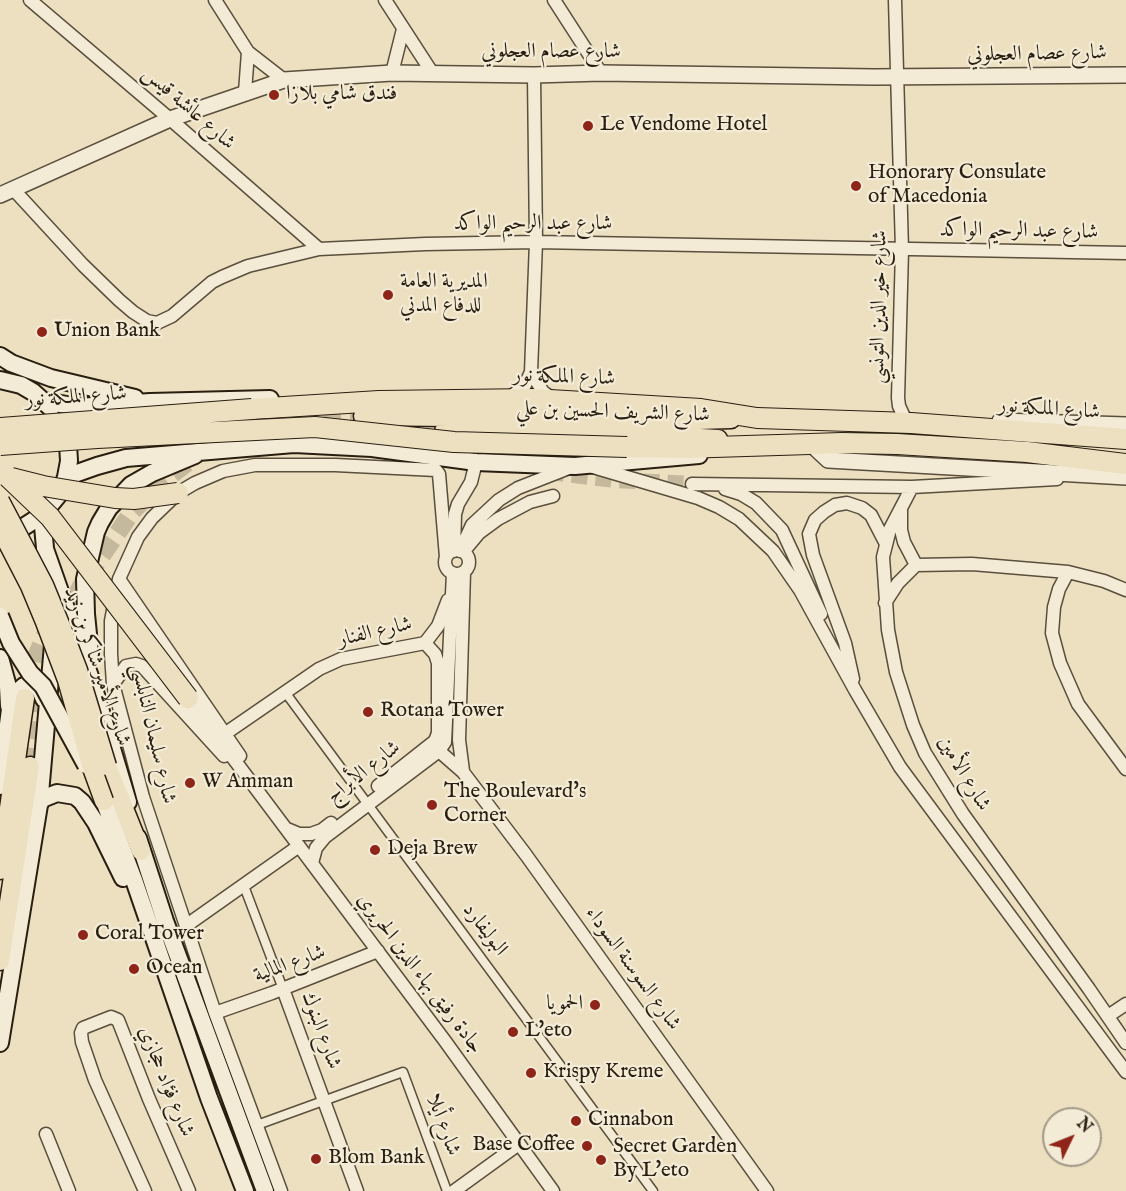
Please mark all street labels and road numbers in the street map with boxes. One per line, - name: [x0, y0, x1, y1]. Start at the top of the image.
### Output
- street label: شارع عصام العجلوني: [481, 40, 621, 66]
- street label: شارع عصام العجلوني: [967, 41, 1107, 69]
- street label: شارع عائشة قيس: [136, 62, 240, 156]
- street label: شارع عبد الرحيم الواكد: [454, 212, 612, 238]
- street label: شارع عبد الرحيم الواكد: [939, 218, 1099, 246]
- street label: شارع خير الدين التونسي: [866, 230, 894, 384]
- street label: شارع الملكة نور: [513, 364, 615, 392]
- street label: شارع الملكة نور: [24, 382, 128, 414]
- street label: شارع الملكة نور: [997, 394, 1101, 426]
- street label: شارع الشريف الحسين بن علي: [516, 397, 710, 429]
- street label: شارع الأمير شاكر بن زيد: [57, 584, 135, 750]
- street label: شارع الفنار: [335, 612, 415, 654]
- street label: شارع سليمان النابلسي: [124, 662, 180, 806]
- street label: شارع الأمين: [931, 732, 995, 816]
- street label: شارع الأبراج: [322, 736, 406, 810]
- street label: جادة رفيق بهاء الدين الحريري: [350, 889, 488, 1059]
- street label: البوليفارد: [456, 898, 512, 962]
- street label: شارع السوسنة السوداء: [578, 902, 686, 1036]
- street label: شارع المالية: [251, 940, 329, 990]
- street label: شارع البنوك: [294, 989, 346, 1073]
- street label: شارع فؤاد حجازي: [131, 1023, 199, 1141]
- street label: شارع أيلا: [419, 1090, 465, 1160]

